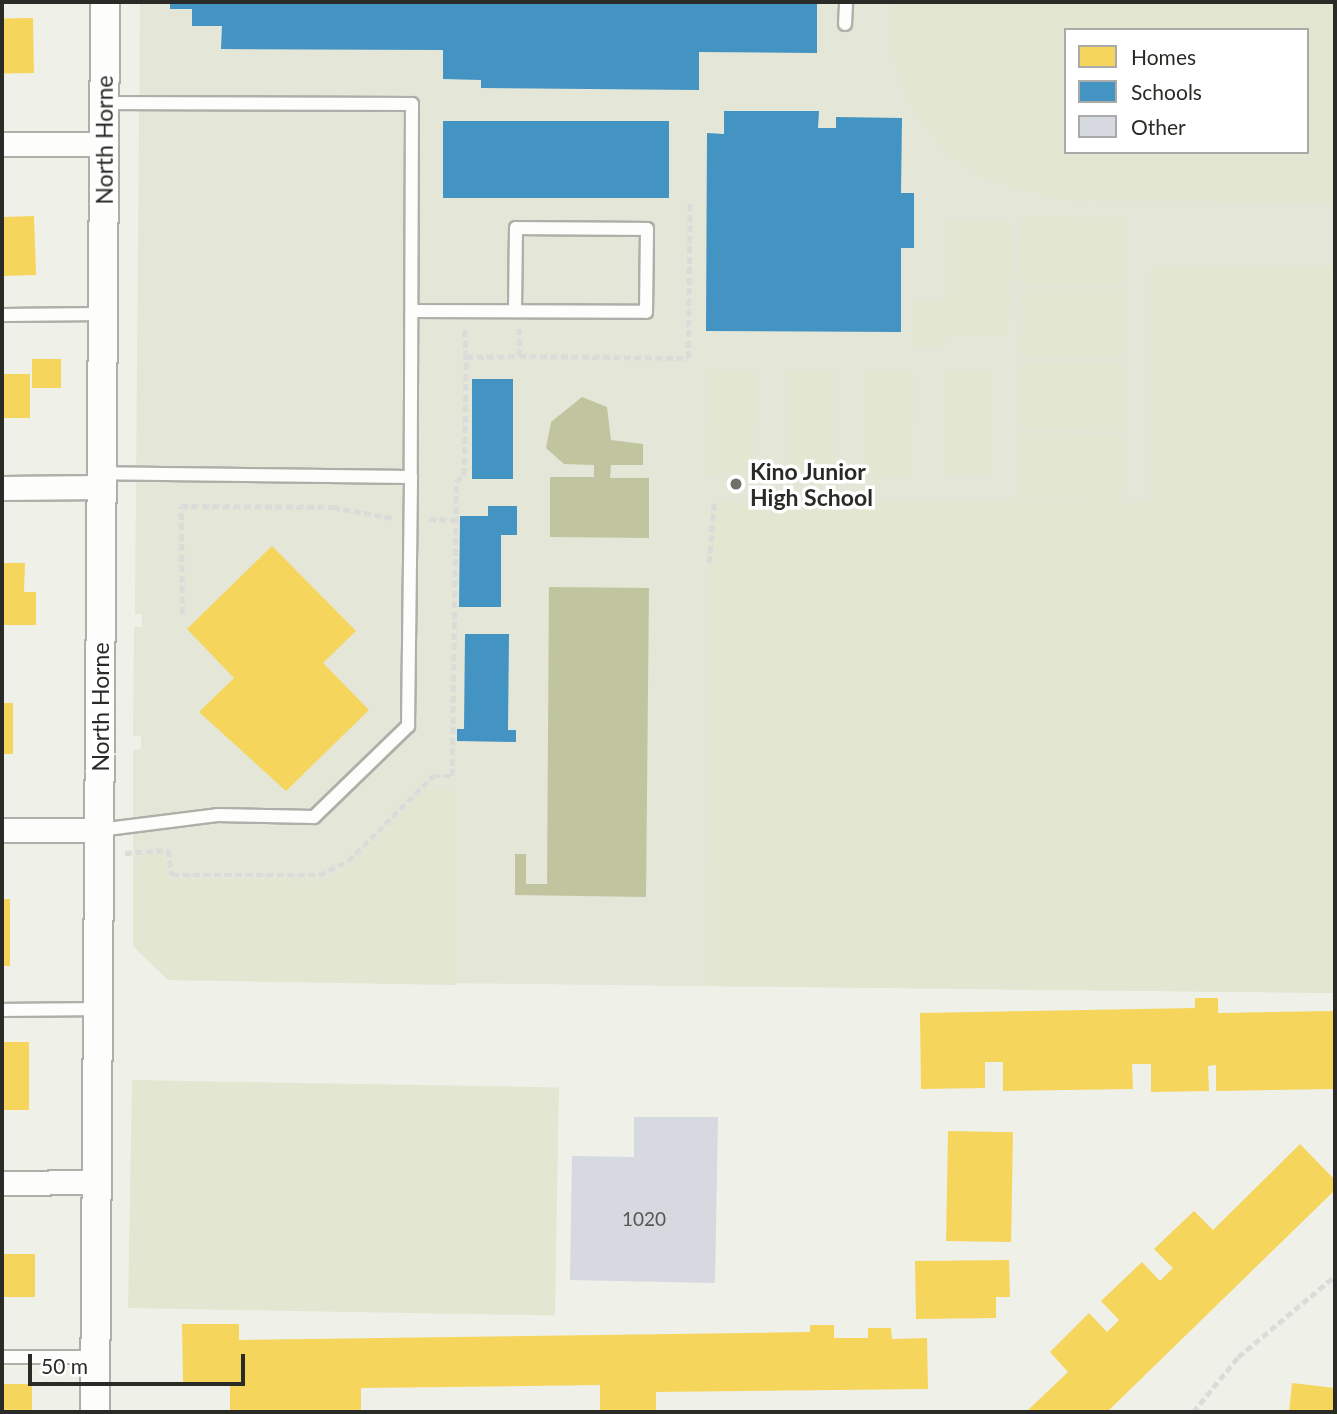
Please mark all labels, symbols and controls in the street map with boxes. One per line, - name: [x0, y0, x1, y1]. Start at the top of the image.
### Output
- legend: [1064, 28, 1309, 154]
- text: Homes: [1131, 44, 1196, 69]
- street label: North Horne: [90, 75, 118, 205]
- text: Schools: [1131, 79, 1202, 104]
- text: Other: [1131, 114, 1186, 139]
- place label: Kino Junior High School: [750, 457, 873, 511]
- marker: Kino Junior High School: [728, 476, 744, 492]
- street label: North Horne: [86, 642, 114, 772]
- house number: 1020: [622, 1208, 666, 1230]
- scale bar: [32, 1340, 248, 1384]
- text: 50 m: [41, 1353, 88, 1378]

